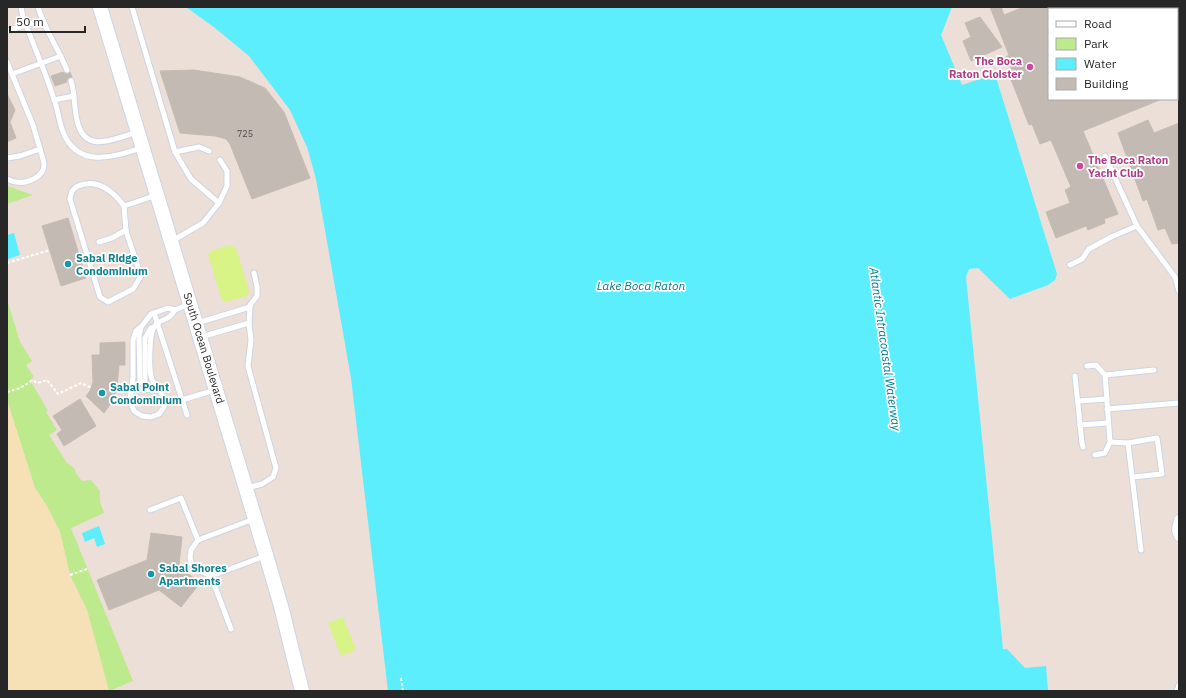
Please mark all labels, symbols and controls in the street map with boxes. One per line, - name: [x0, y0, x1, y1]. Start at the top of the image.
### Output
- scale bar: [10, 8, 85, 34]
- legend: [1048, 8, 1178, 100]
- text: 50 m: [16, 14, 44, 29]
- text: Road: [1084, 16, 1112, 31]
- text: Park: [1084, 36, 1109, 51]
- place label: The Boca Raton Cloister: [949, 54, 1023, 81]
- text: Water: [1084, 56, 1117, 71]
- marker: The Boca Raton Cloister: [1025, 62, 1035, 72]
- text: Building: [1084, 76, 1129, 91]
- house number: 725: [237, 128, 253, 139]
- place label: The Boca Raton Yacht Club: [1088, 153, 1168, 180]
- marker: The Boca Raton Yacht Club: [1075, 161, 1085, 171]
- place label: Sabal Ridge Condominium: [76, 251, 148, 278]
- marker: Sabal Ridge Condominium: [63, 259, 73, 269]
- water label: Atlantic Intracoastal Waterway: [866, 265, 905, 433]
- water label: Lake Boca Raton: [597, 278, 685, 293]
- street label: South Ocean Boulevard: [180, 291, 228, 405]
- place label: Sabal Point Condominium: [110, 380, 182, 407]
- marker: Sabal Point Condominium: [97, 388, 107, 398]
- place label: Sabal Shores Apartments: [159, 561, 227, 588]
- marker: Sabal Shores Apartments: [146, 569, 156, 579]

